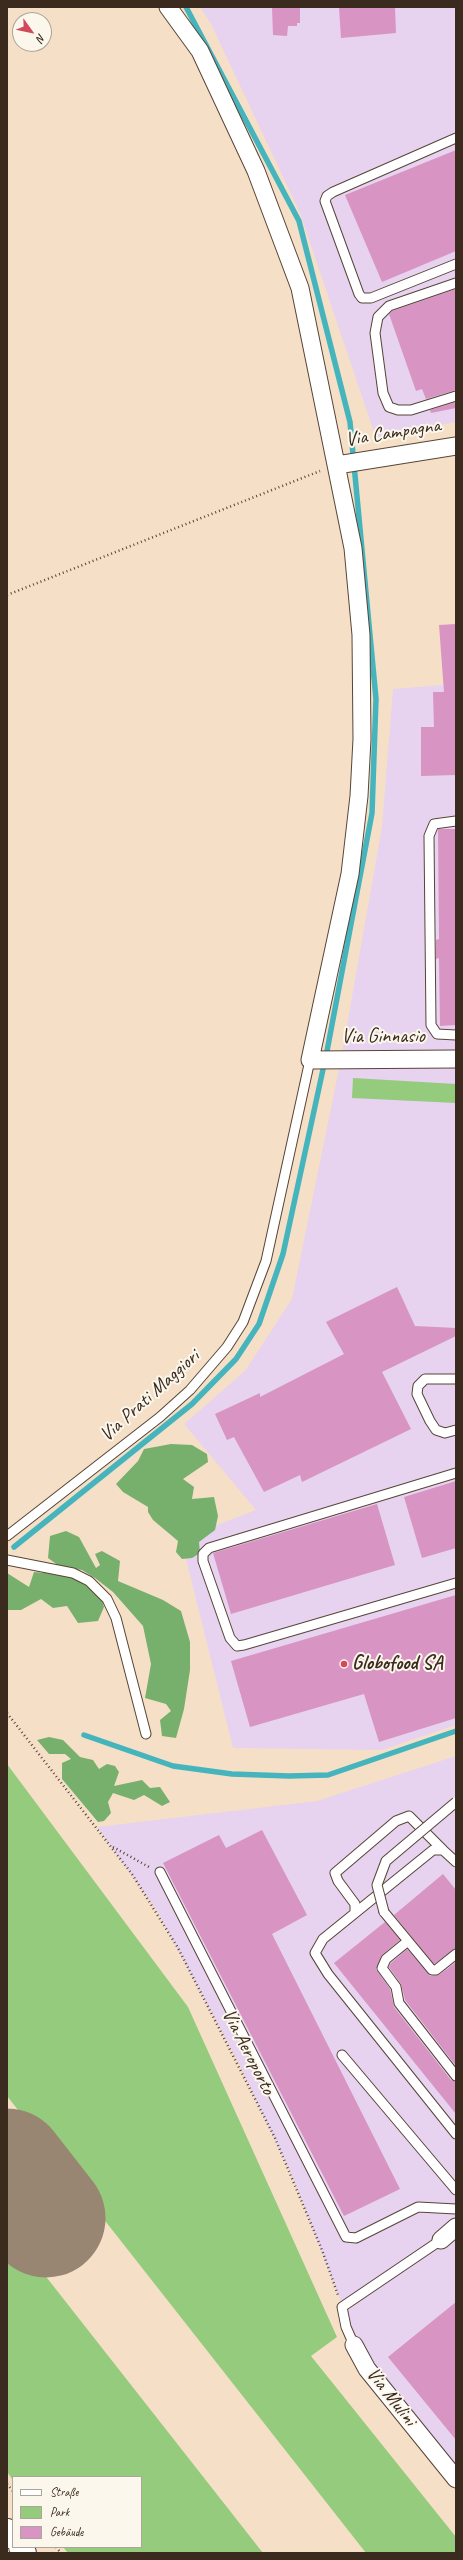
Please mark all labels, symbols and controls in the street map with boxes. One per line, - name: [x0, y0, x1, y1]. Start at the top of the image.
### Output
- north arrow: [12, 12, 52, 52]
- text: N: [33, 31, 49, 45]
- street label: Via Campagna: [344, 414, 442, 452]
- street label: Via Ginnasio: [341, 1025, 425, 1049]
- street label: Via Prati Maggiori: [95, 1345, 205, 1447]
- place label: Globofood SA: [352, 1652, 442, 1676]
- marker: Globofood SA: [339, 1659, 349, 1669]
- street label: Via Aeroporto: [216, 2005, 280, 2099]
- street label: Via Mulini: [361, 2363, 421, 2431]
- legend: [12, 2476, 142, 2548]
- text: Straße: [50, 2484, 78, 2500]
- text: Park: [50, 2504, 69, 2520]
- text: Gebäude: [50, 2524, 83, 2540]

